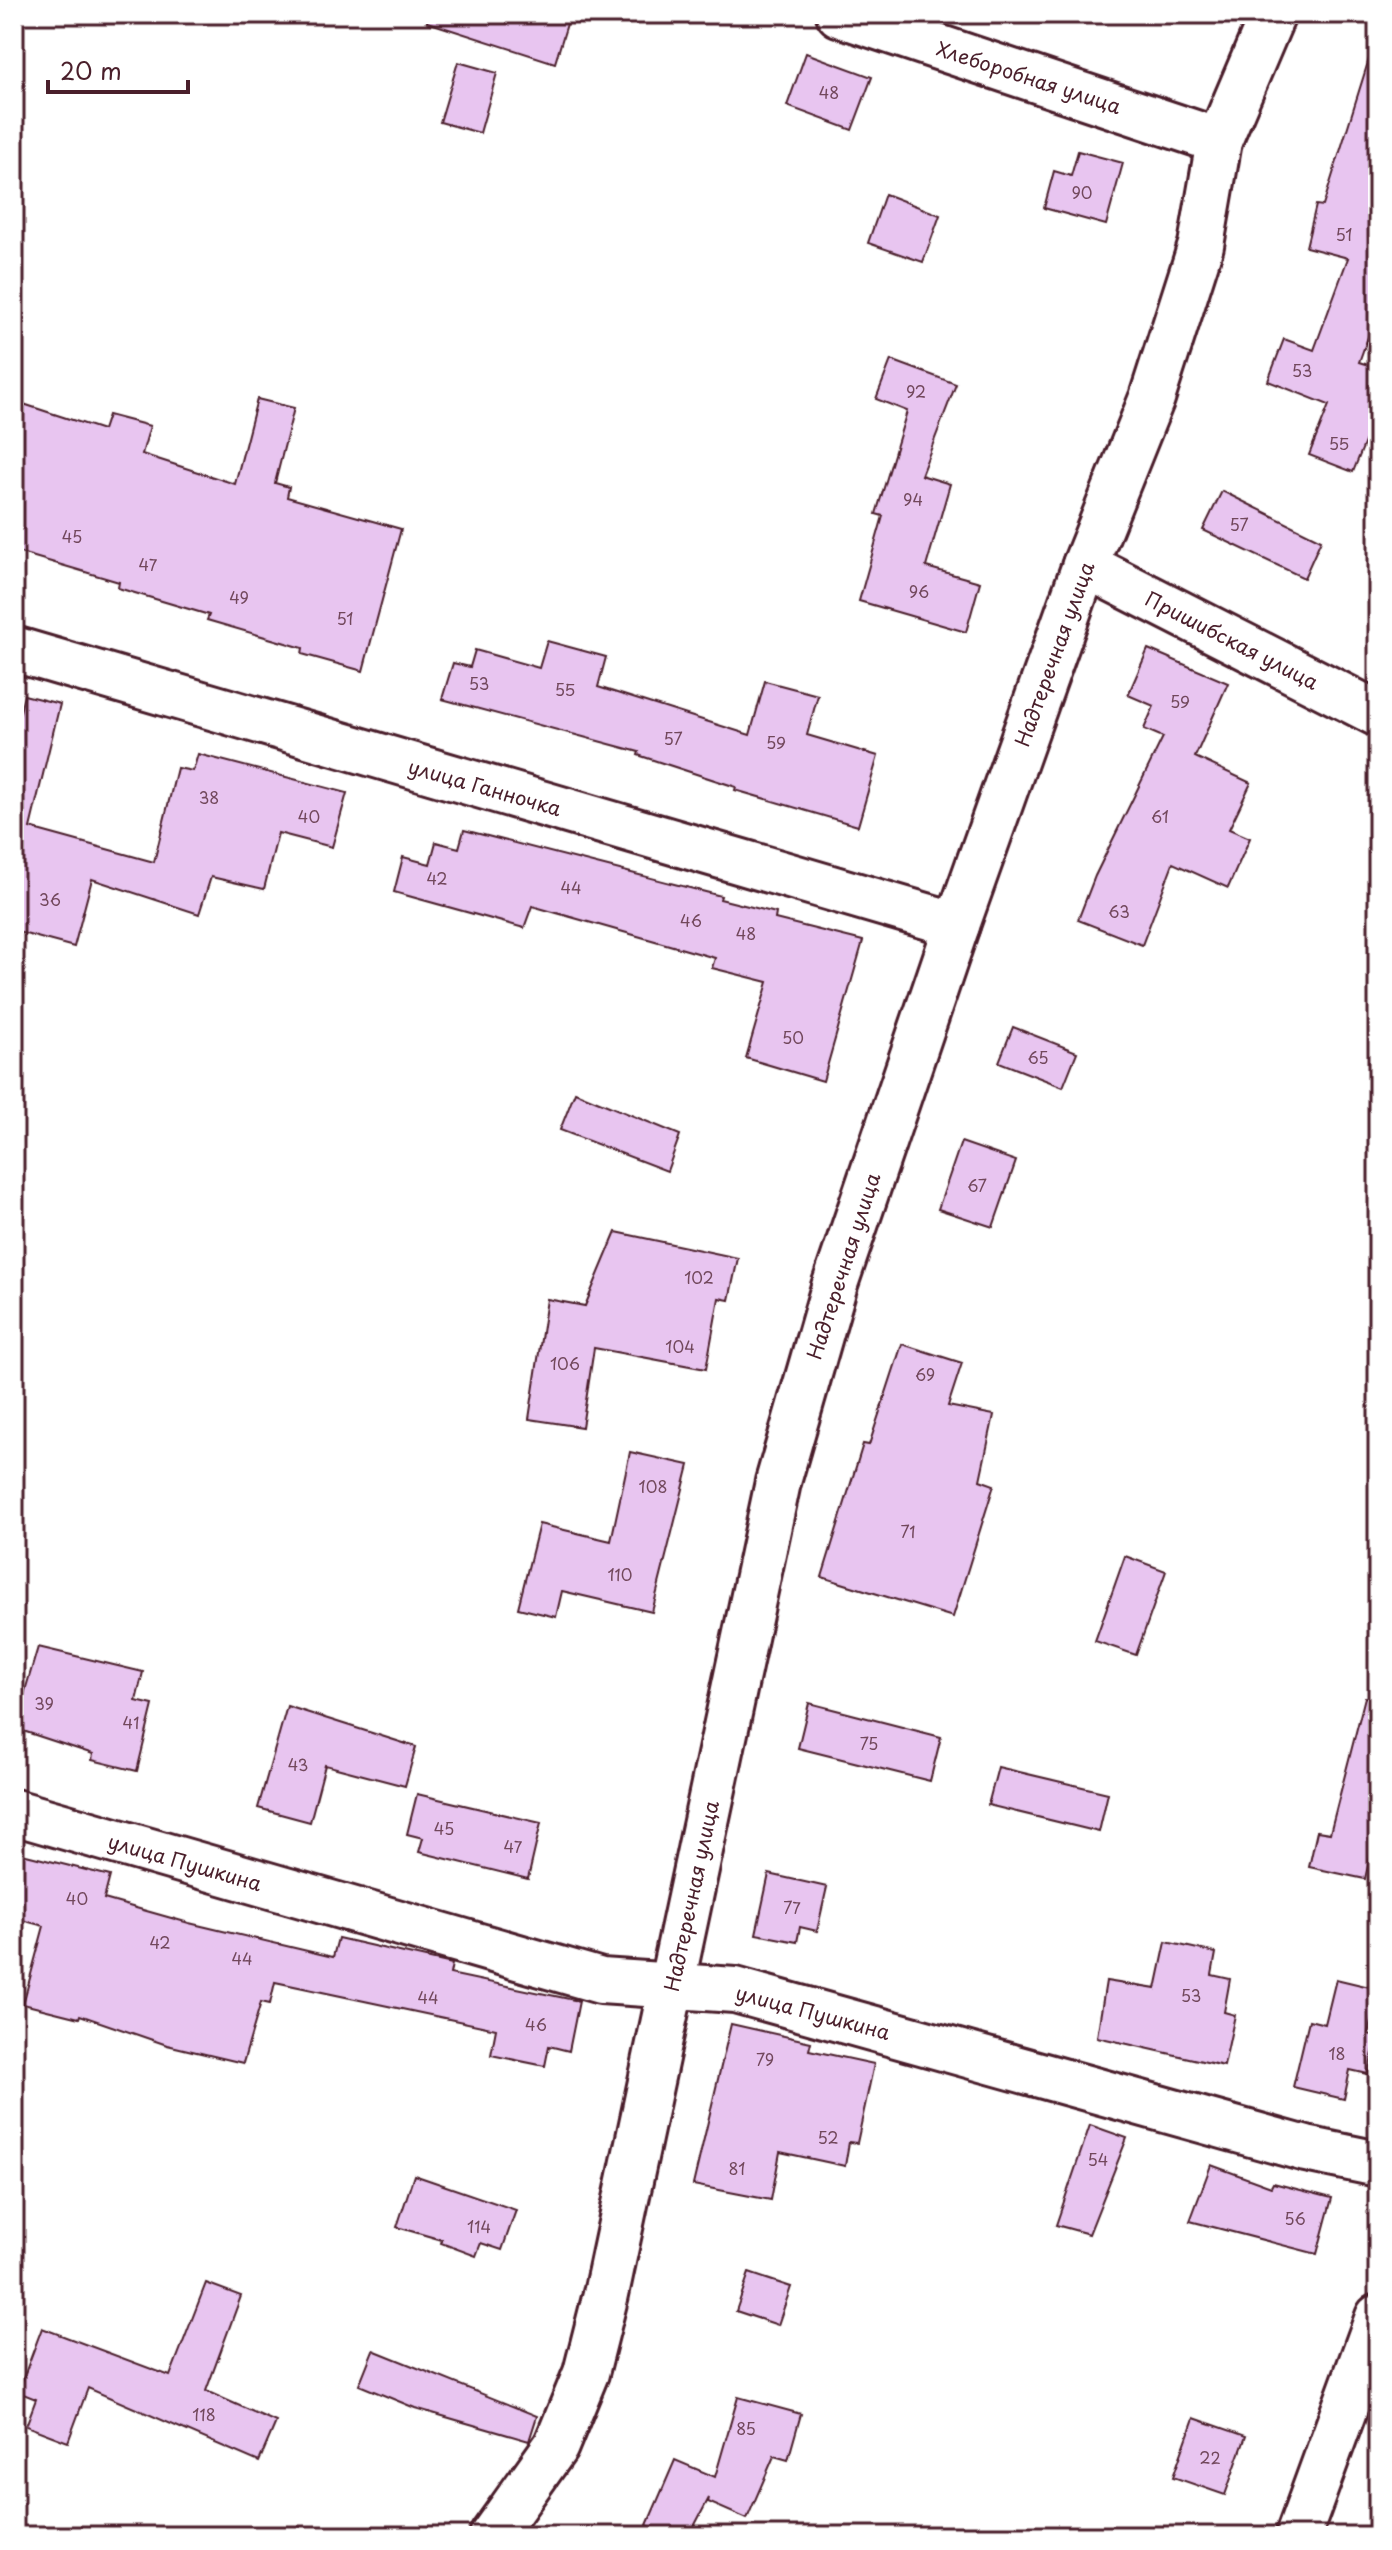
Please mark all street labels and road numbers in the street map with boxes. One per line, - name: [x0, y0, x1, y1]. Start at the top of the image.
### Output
- street label: Хлеборобная улица: [933, 33, 1125, 121]
- street label: Надтеречная улица: [1007, 557, 1102, 751]
- street label: Пришибская улица: [1140, 583, 1324, 697]
- street label: улица Ганночка: [405, 751, 565, 823]
- street label: Надтеречная улица: [799, 1168, 887, 1363]
- street label: Надтеречная улица: [656, 1797, 726, 1994]
- street label: улица Пушкина: [105, 1826, 266, 1898]
- street label: улица Пушкина: [732, 1977, 894, 2047]

